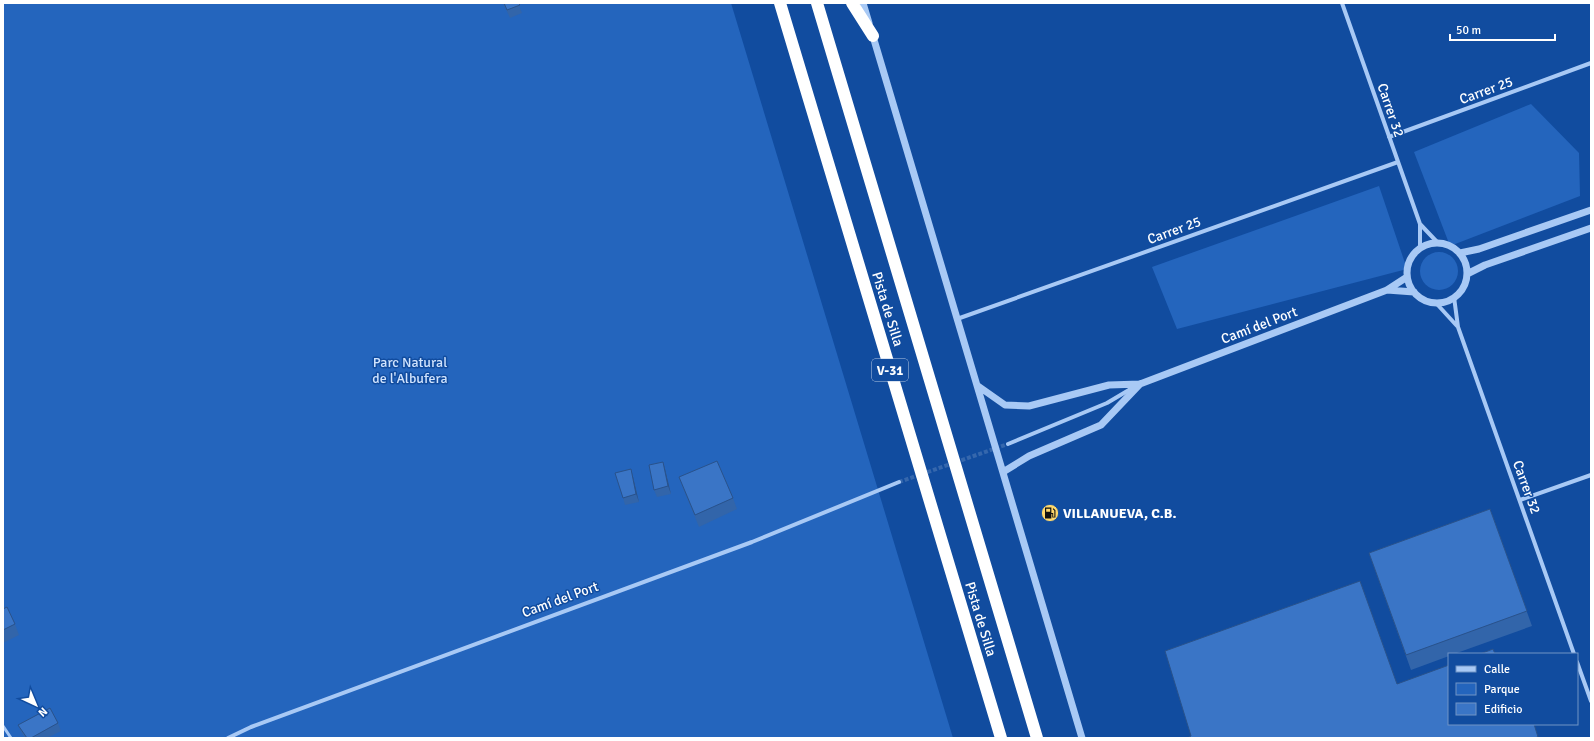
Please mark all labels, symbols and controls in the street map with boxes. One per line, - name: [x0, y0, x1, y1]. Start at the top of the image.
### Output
- scale bar: [1450, 16, 1555, 42]
- text: 50 m: [1456, 23, 1481, 38]
- street label: Carrer 25: [1457, 73, 1515, 108]
- street label: Carrer 32: [1373, 81, 1408, 139]
- street label: Carrer 25: [1145, 213, 1203, 248]
- street label: Pista de Silla: [868, 270, 907, 349]
- street label: Camí del Port: [1219, 303, 1300, 348]
- park label: Parc Natural de l'Albufera: [372, 354, 448, 387]
- road number: V-31: [872, 359, 908, 381]
- street label: Carrer 32: [1509, 458, 1544, 516]
- fuel station icon: VILLANUEVA, C.B.: [1040, 503, 1060, 523]
- place label: VILLANUEVA, C.B.: [1063, 505, 1176, 522]
- street label: Camí del Port: [520, 578, 601, 621]
- street label: Pista de Silla: [961, 580, 1000, 659]
- legend: [1448, 653, 1578, 725]
- text: Calle: [1484, 662, 1510, 677]
- text: Parque: [1484, 682, 1520, 697]
- north arrow: [16, 685, 56, 725]
- text: Edificio: [1484, 702, 1522, 717]
- text: N: [35, 704, 50, 719]

